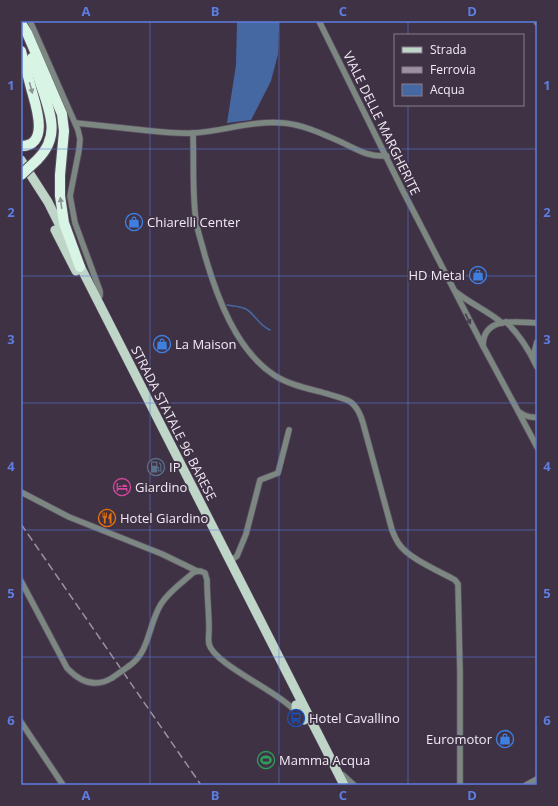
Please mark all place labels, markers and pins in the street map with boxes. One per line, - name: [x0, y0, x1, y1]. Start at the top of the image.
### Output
- shop icon: Chiarelli Center: [124, 212, 144, 232]
- place label: Chiarelli Center: [147, 213, 241, 231]
- shop icon: HD Metal: [468, 265, 488, 285]
- place label: HD Metal: [408, 266, 465, 284]
- shop icon: La Maison: [152, 334, 172, 354]
- place label: La Maison: [175, 335, 237, 353]
- fuel station icon: IP: [146, 457, 166, 477]
- place label: IP: [169, 458, 181, 476]
- hotel icon: Giardino: [112, 477, 132, 497]
- place label: Giardino: [135, 478, 187, 496]
- restaurant icon: Hotel Giardino: [97, 508, 117, 528]
- place label: Hotel Giardino: [120, 509, 208, 527]
- bus stop icon: Hotel Cavallino: [286, 708, 306, 728]
- place label: Hotel Cavallino: [309, 709, 400, 727]
- shop icon: Euromotor: [495, 729, 515, 749]
- place label: Euromotor: [426, 730, 493, 748]
- sports icon: Mamma Acqua: [256, 750, 276, 770]
- place label: Mamma Acqua: [279, 751, 370, 769]

